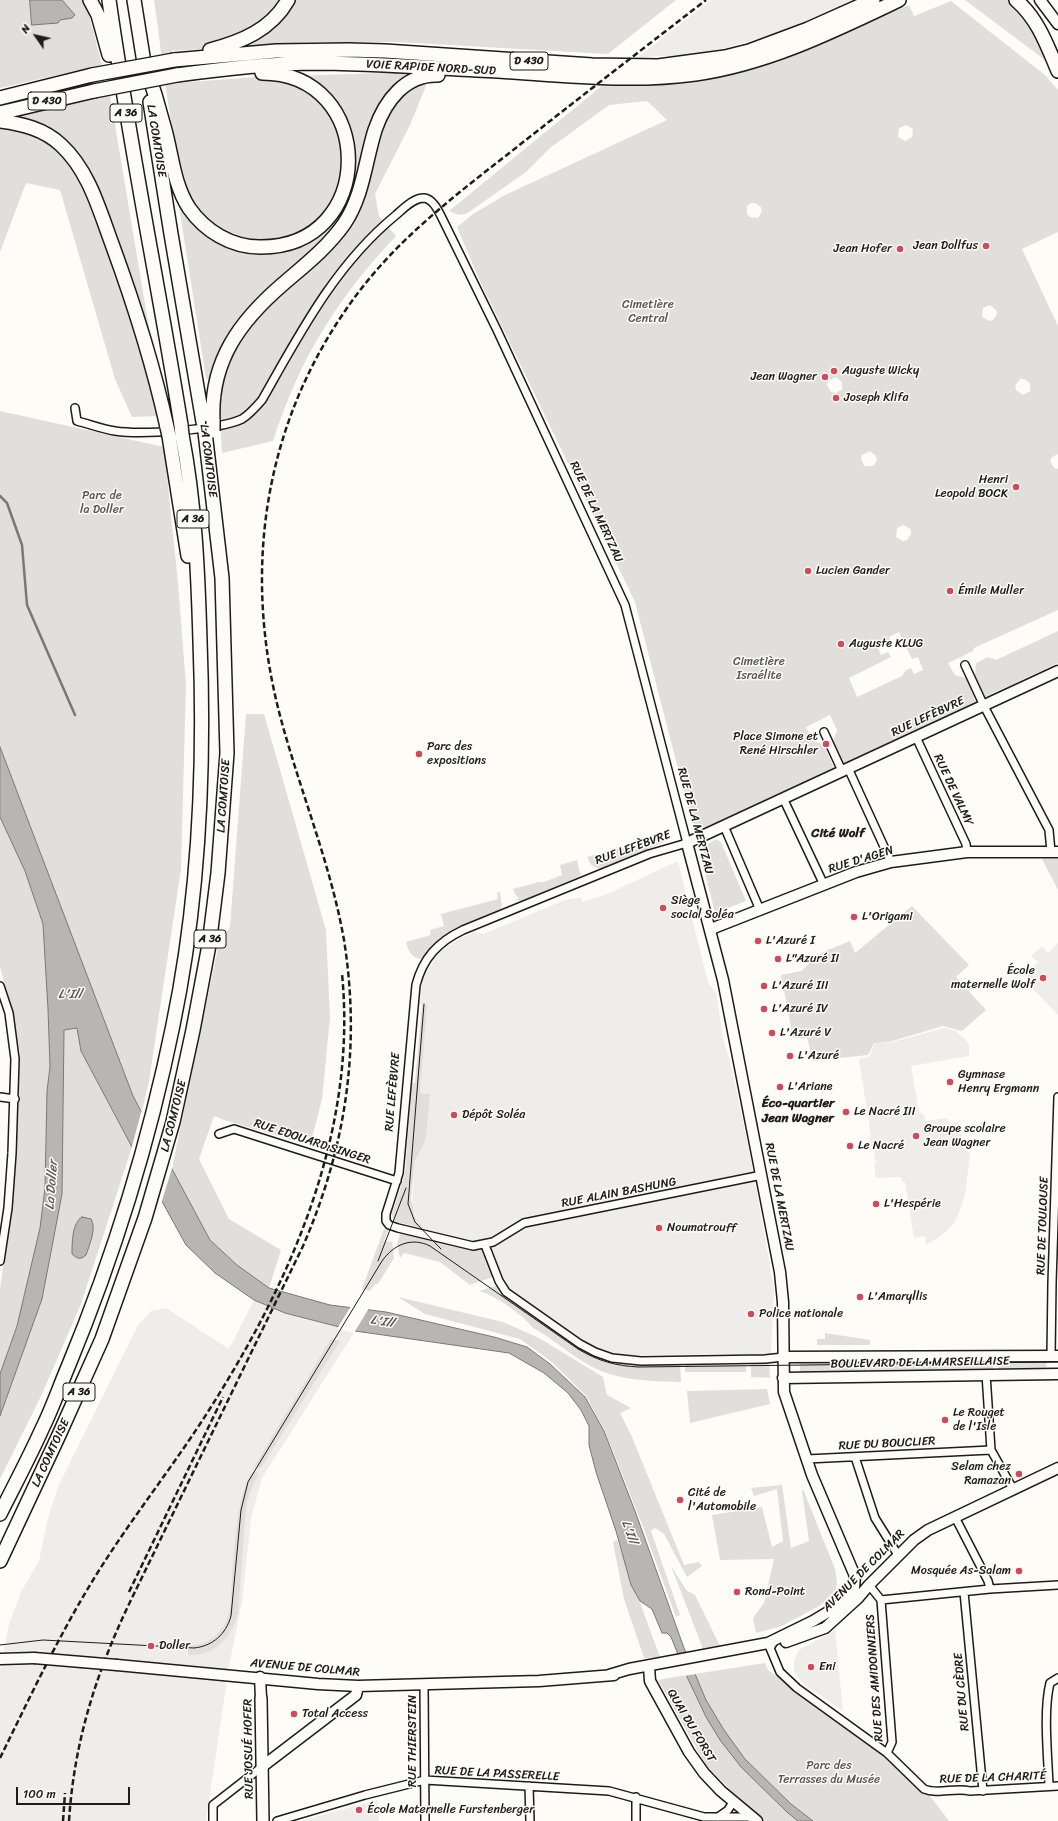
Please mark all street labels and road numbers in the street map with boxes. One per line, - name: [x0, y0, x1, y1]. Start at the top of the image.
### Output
- road number: D 430: [510, 52, 548, 70]
- street label: VOIE RAPIDE NORD-SUD: [366, 57, 496, 79]
- road number: D 430: [28, 92, 66, 110]
- street label: LA COMTOISE: [143, 103, 169, 179]
- road number: A 36: [110, 104, 142, 122]
- street label: LA COMTOISE: [196, 424, 220, 498]
- street label: RUE DE LA MERTZAU: [566, 459, 626, 565]
- road number: A 36: [177, 510, 209, 528]
- street label: RUE LEFÈBVRE: [889, 694, 967, 740]
- street label: RUE DE VALMY: [930, 752, 976, 828]
- street label: LA COMTOISE: [214, 759, 234, 833]
- street label: RUE DE LA MERTZAU: [674, 766, 716, 876]
- street label: RUE LEFÈBVRE: [593, 828, 673, 868]
- street label: RUE D'AGEN: [827, 843, 895, 877]
- road number: A 36: [194, 930, 226, 948]
- street label: RUE LEFÈBVRE: [382, 1052, 404, 1132]
- street label: LA COMTOISE: [158, 1079, 190, 1153]
- street label: RUE EDOUARD SINGER: [252, 1116, 372, 1168]
- street label: RUE DE LA MERTZAU: [761, 1142, 797, 1252]
- street label: RUE ALAIN BASHUNG: [560, 1175, 678, 1211]
- street label: RUE DE TOULOUSE: [1034, 1176, 1052, 1276]
- street label: BOULEVARD DE LA MARSEILLAISE: [830, 1354, 1010, 1372]
- road number: A 36: [63, 1383, 95, 1401]
- street label: LA COMTOISE: [29, 1417, 73, 1489]
- street label: RUE DU BOUCLIER: [838, 1434, 936, 1454]
- street label: AVENUE DE COLMAR: [820, 1527, 908, 1615]
- street label: RUE DES AMIDONNIERS: [863, 1614, 887, 1742]
- street label: RUE DU CÈDRE: [951, 1652, 973, 1732]
- street label: AVENUE DE COLMAR: [250, 1656, 360, 1680]
- street label: QUAI DU FORST: [664, 1687, 718, 1765]
- street label: RUE THIERSTEIN: [406, 1695, 420, 1787]
- street label: RUE JOSUÉ HOFER: [241, 1699, 257, 1799]
- street label: RUE DE LA PASSERELLE: [434, 1764, 560, 1784]
- street label: RUE DE LA CHARITÉ: [940, 1769, 1046, 1787]

